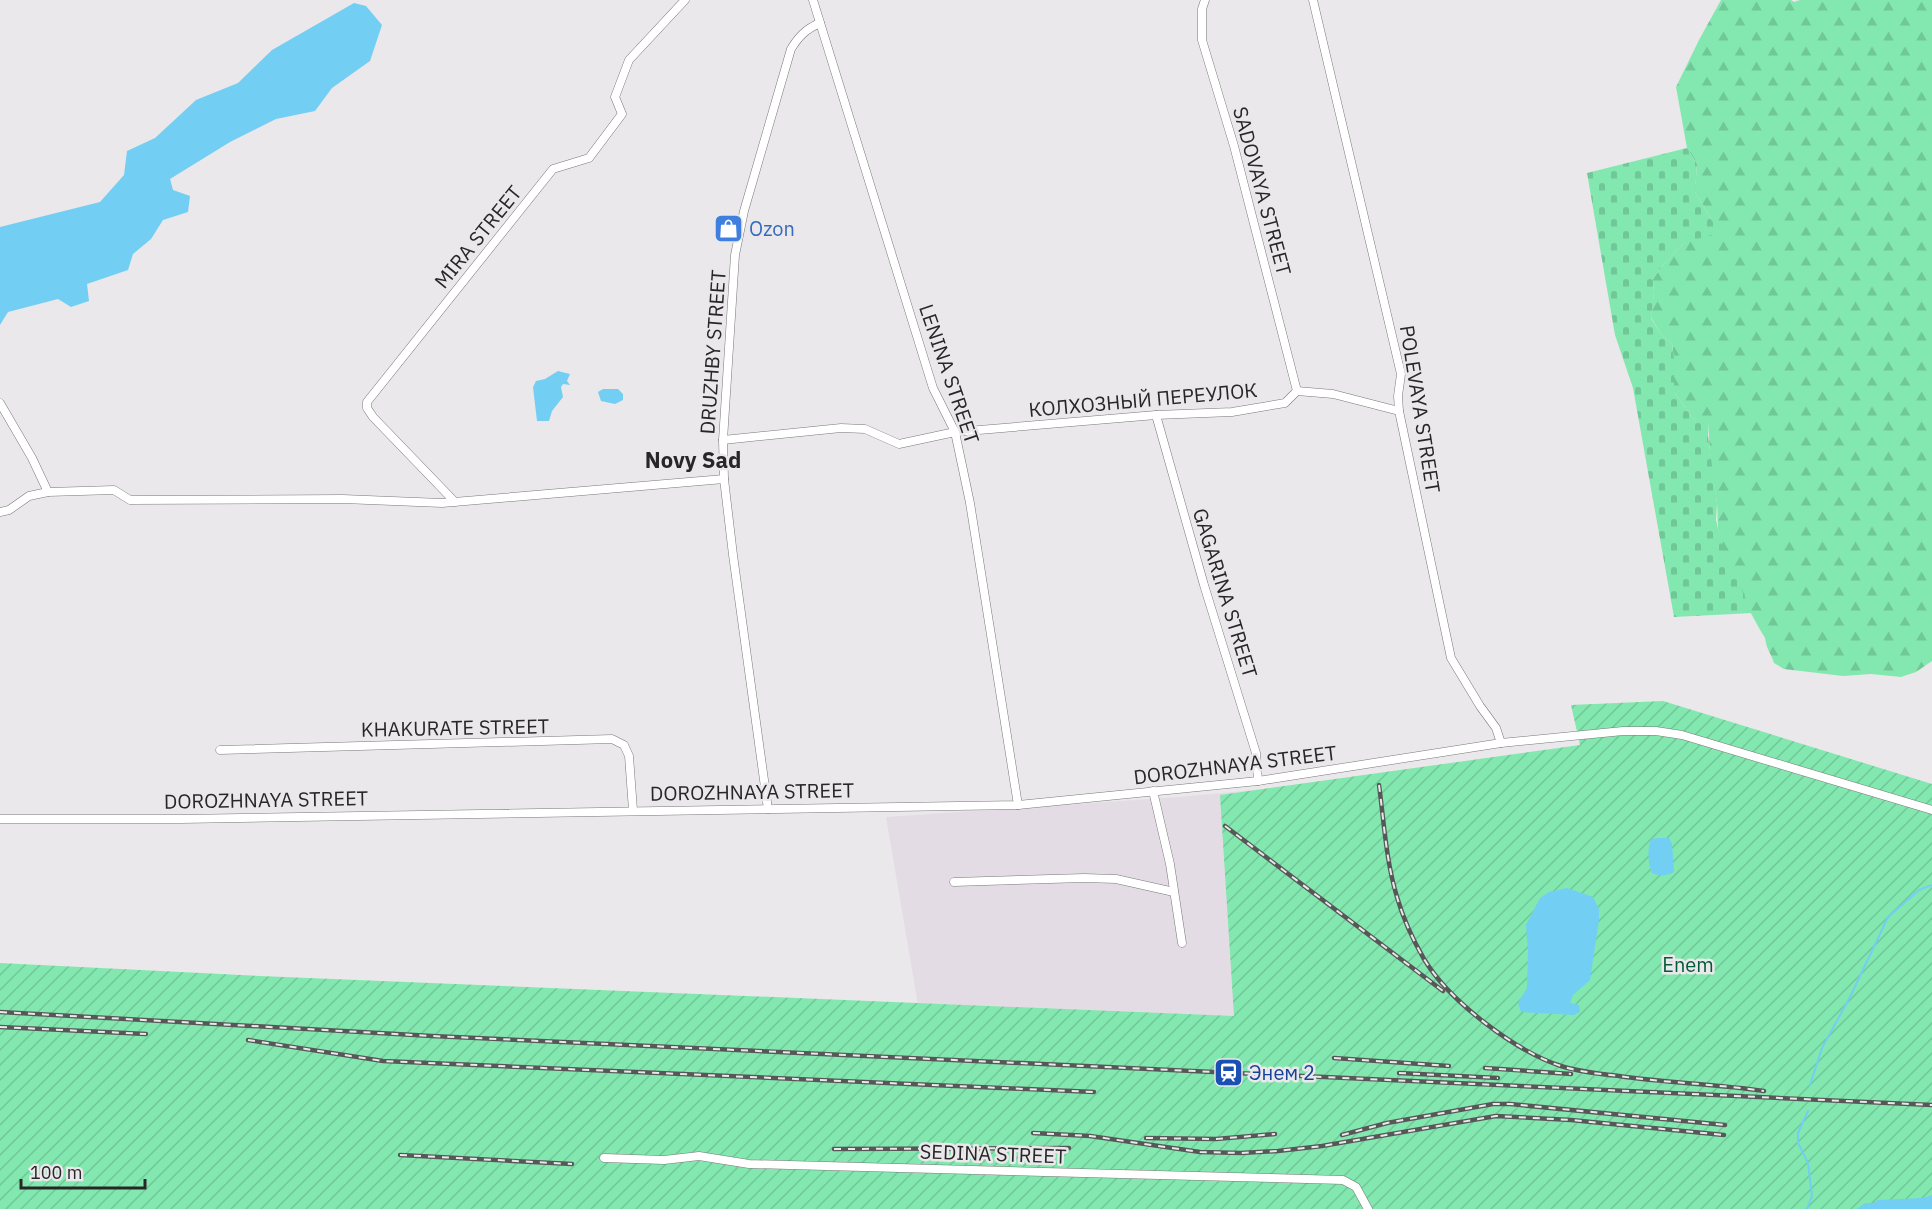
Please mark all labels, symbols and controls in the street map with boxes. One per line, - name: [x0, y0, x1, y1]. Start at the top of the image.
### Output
- street label: SADOVAYA STREET: [1227, 104, 1298, 278]
- street label: MIRA STREET: [428, 180, 527, 294]
- shop icon: Ozon: [712, 213, 744, 245]
- place label: Ozon: [749, 215, 795, 242]
- street label: DRUZHBY STREET: [693, 269, 732, 435]
- street label: LENINA STREET: [913, 300, 986, 447]
- street label: POLEVAYA STREET: [1394, 323, 1447, 495]
- street label: КОЛХОЗНЫЙ ПЕРЕУЛОК: [1027, 376, 1258, 423]
- district label: Novy Sad: [645, 445, 741, 474]
- street label: GAGARINA STREET: [1187, 505, 1264, 681]
- street label: KHAKURATE STREET: [361, 712, 549, 743]
- street label: DOROZHNAYA STREET: [1132, 739, 1338, 790]
- street label: DOROZHNAYA STREET: [650, 776, 854, 807]
- street label: DOROZHNAYA STREET: [164, 784, 368, 815]
- park label: Enem: [1662, 951, 1714, 978]
- station icon: Энем 2: [1212, 1057, 1244, 1089]
- place label: Энем 2: [1249, 1059, 1315, 1086]
- street label: SEDINA STREET: [919, 1137, 1067, 1170]
- scale bar: [21, 1152, 146, 1190]
- text: 100 m: [30, 1161, 82, 1184]

